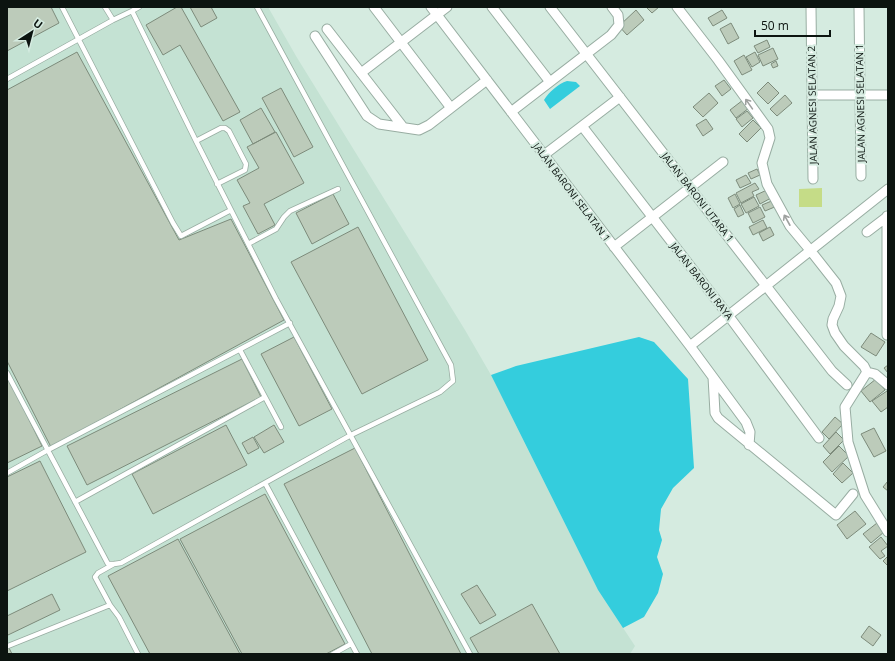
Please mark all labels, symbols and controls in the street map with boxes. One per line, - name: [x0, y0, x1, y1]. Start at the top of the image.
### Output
- north arrow: [12, 12, 52, 52]
- scale bar: [755, 12, 830, 38]
- text: U: [30, 15, 46, 32]
- text: 50 m: [761, 17, 789, 34]
- street label: JALAN AGNESI SELATAN 1: [852, 44, 868, 163]
- street label: JALAN AGNESI SELATAN 2: [804, 45, 820, 165]
- one-way arrow: [745, 99, 753, 110]
- street label: JALAN BARONI SELATAN 1: [530, 139, 614, 244]
- street label: JALAN BARONI UTARA 1: [658, 148, 737, 245]
- one-way arrow: [782, 215, 790, 227]
- street label: JALAN BARONI RAYA: [667, 239, 737, 323]

